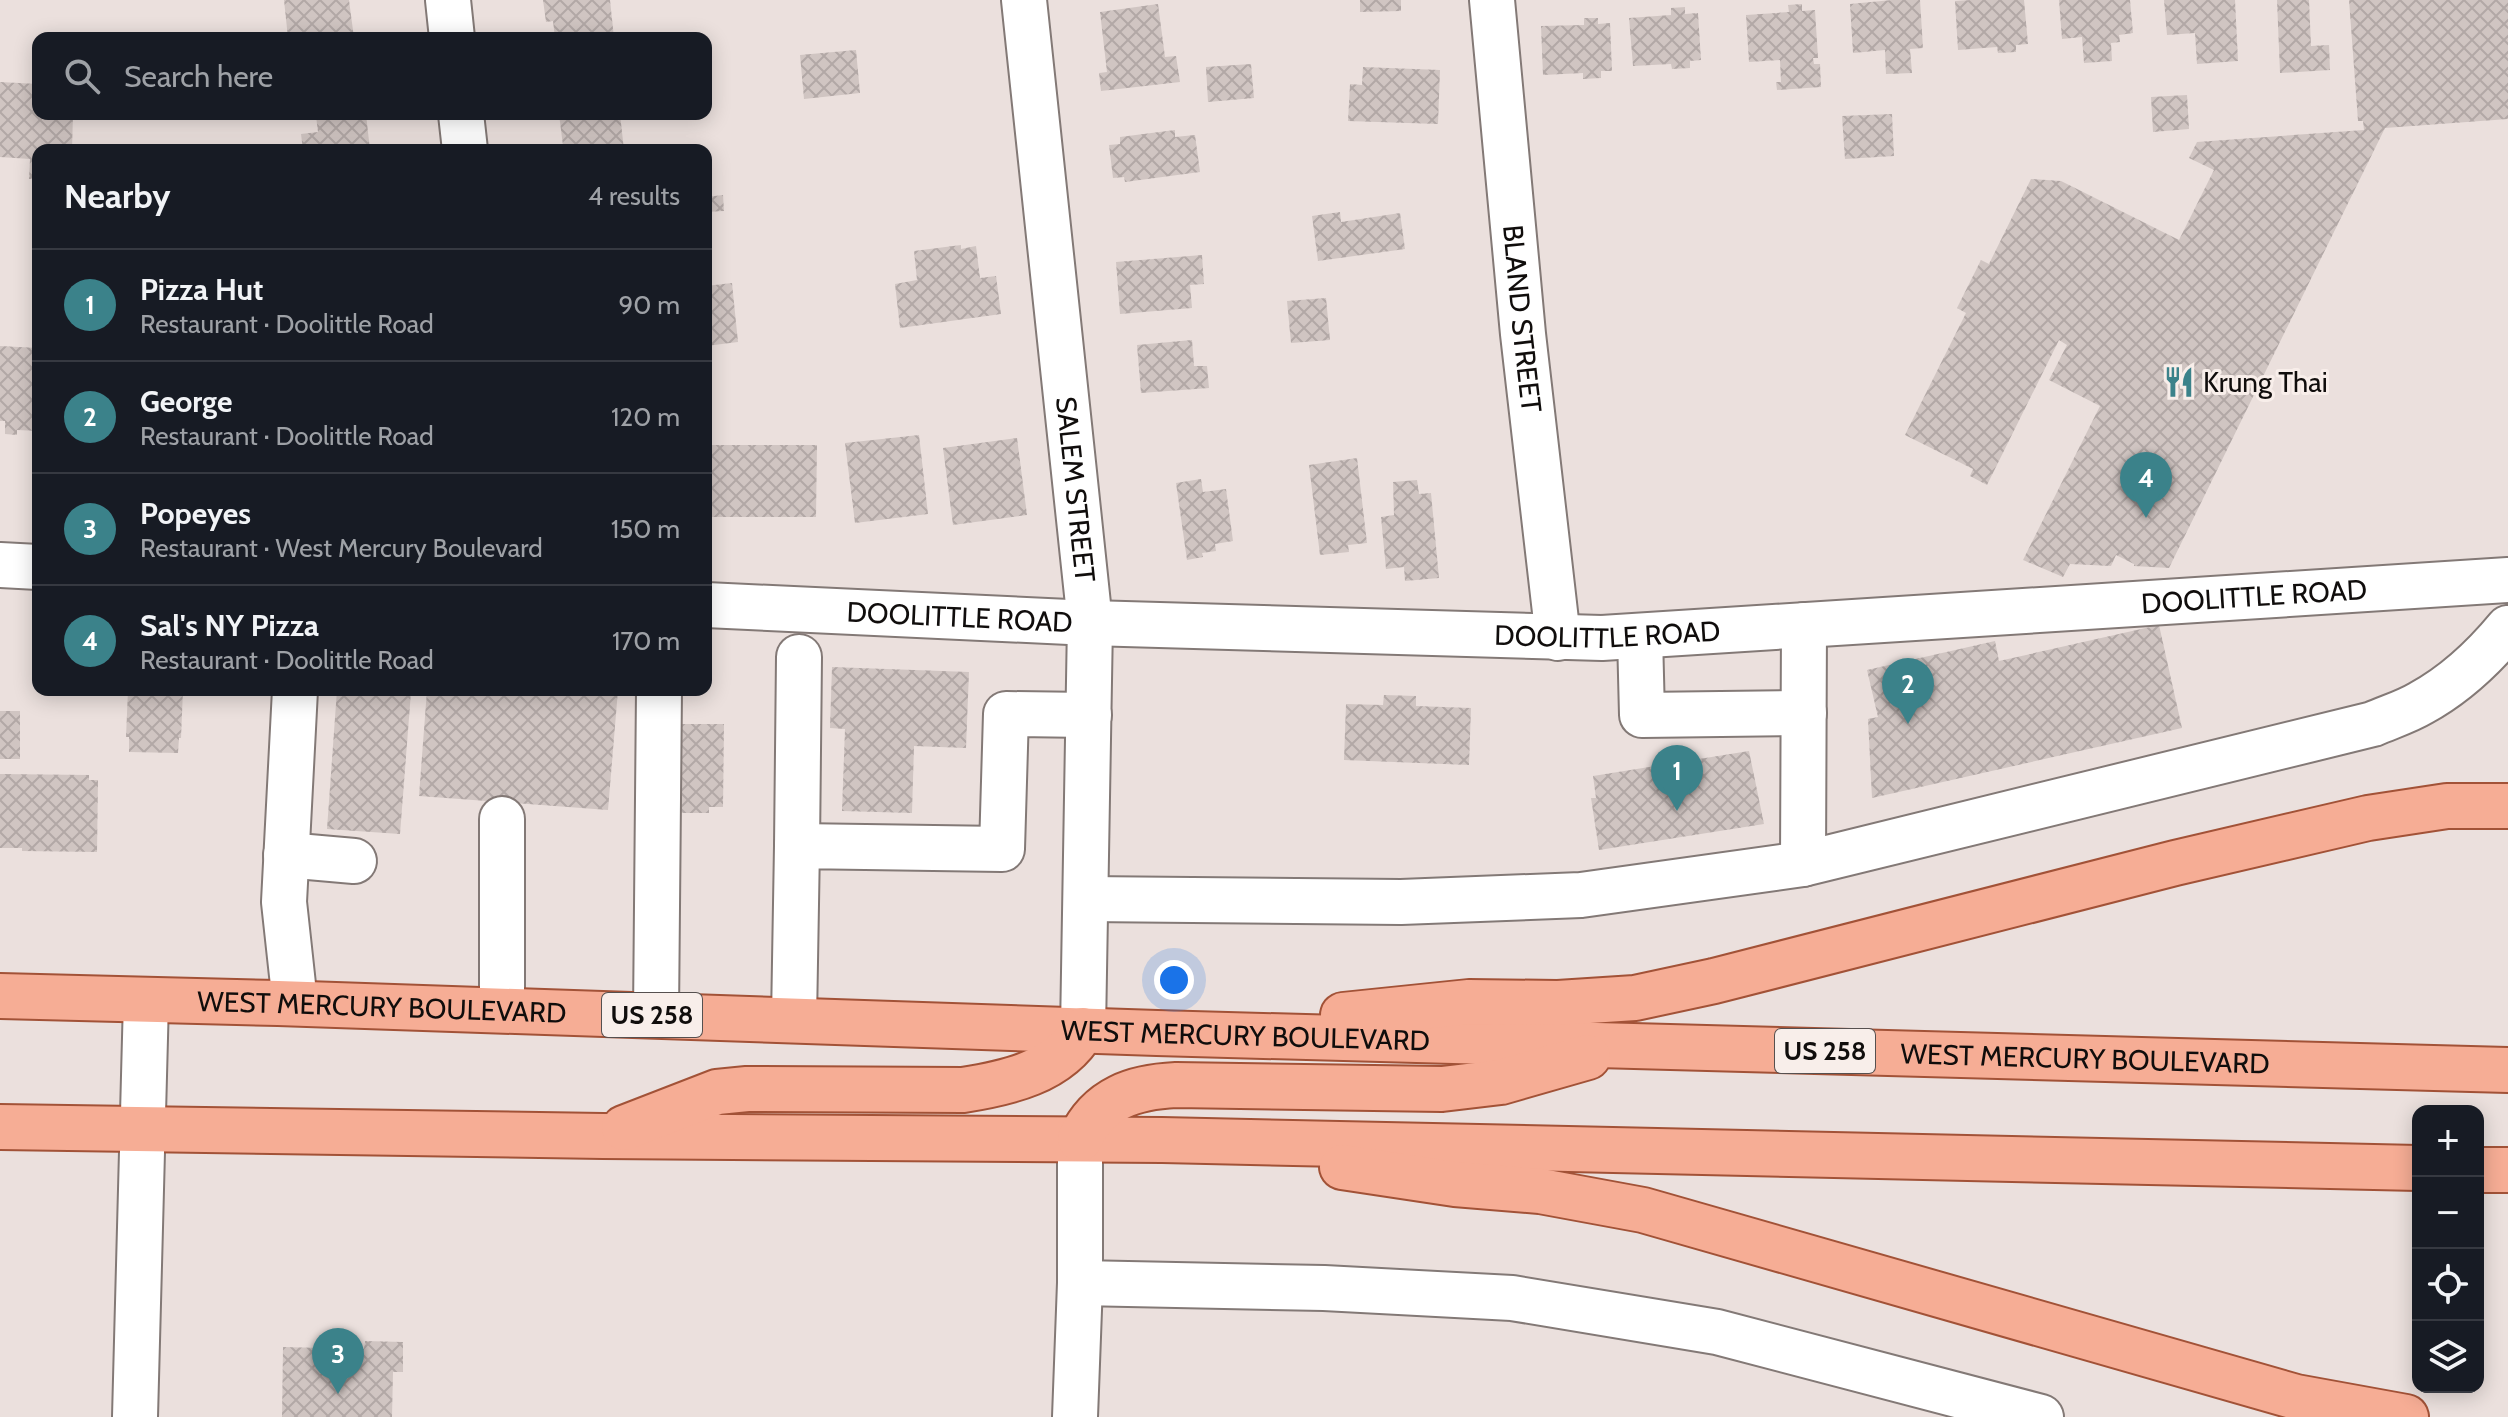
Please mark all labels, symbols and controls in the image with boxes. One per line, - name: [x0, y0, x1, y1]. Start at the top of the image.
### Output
- search box: [32, 32, 712, 120]
- icon: search: [60, 54, 104, 98]
- text: Search here: [124, 58, 273, 95]
- text: Nearby: [64, 175, 171, 217]
- text: 4 results: [588, 180, 680, 212]
- street label: BLAND STREET: [1496, 223, 1549, 414]
- text: Pizza Hut: [140, 271, 263, 308]
- text: 1: [85, 289, 95, 321]
- text: 90 m: [618, 289, 680, 321]
- text: Restaurant · Doolittle Road: [140, 308, 434, 340]
- restaurant icon: Krung Thai: [2162, 365, 2196, 399]
- place label: Krung Thai: [2203, 365, 2328, 399]
- text: George: [140, 383, 232, 420]
- street label: SALEM STREET: [1049, 395, 1103, 584]
- text: 2: [83, 401, 97, 433]
- text: 120 m: [611, 401, 680, 433]
- text: Restaurant · Doolittle Road: [140, 420, 434, 452]
- pin: 4: [2120, 452, 2172, 518]
- text: Popeyes: [140, 495, 251, 532]
- text: 3: [83, 513, 97, 545]
- text: 150 m: [611, 513, 680, 545]
- text: Restaurant · West Mercury Boulevard: [140, 532, 543, 564]
- street label: DOOLITTLE ROAD: [2140, 572, 2368, 620]
- street label: DOOLITTLE ROAD: [846, 595, 1073, 639]
- text: Sal's NY Pizza: [140, 607, 319, 644]
- street label: DOOLITTLE ROAD: [1494, 613, 1721, 655]
- text: 4: [82, 625, 98, 657]
- text: 170 m: [612, 625, 680, 657]
- text: Restaurant · Doolittle Road: [140, 644, 434, 676]
- pin: 2: [1882, 658, 1934, 724]
- pin: 1: [1651, 745, 1703, 811]
- your location: [1154, 960, 1194, 1000]
- street label: WEST MERCURY BOULEVARD: [197, 984, 567, 1030]
- road number: US 258: [602, 993, 702, 1037]
- street label: WEST MERCURY BOULEVARD: [1060, 1013, 1430, 1057]
- road number: US 258: [1775, 1029, 1875, 1073]
- street label: WEST MERCURY BOULEVARD: [1900, 1036, 2270, 1080]
- map controls: [2412, 1105, 2484, 1393]
- button: +: [2412, 1105, 2484, 1177]
- button: −: [2412, 1177, 2484, 1249]
- button: locate: [2412, 1249, 2484, 1321]
- button: layers: [2412, 1321, 2484, 1393]
- pin: 3: [312, 1328, 364, 1394]

